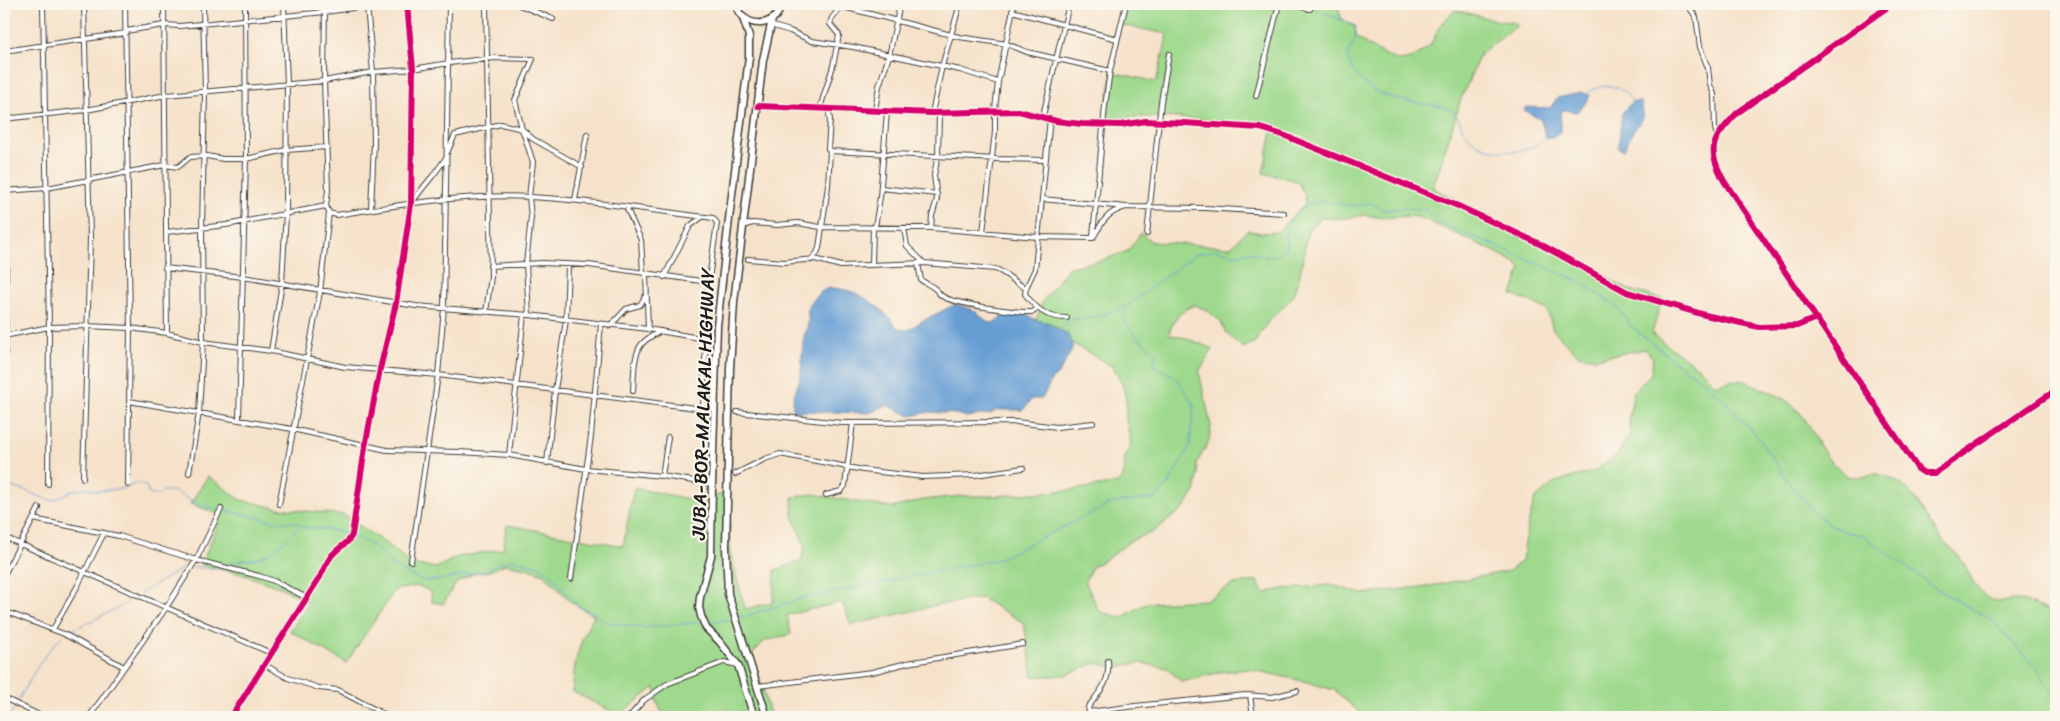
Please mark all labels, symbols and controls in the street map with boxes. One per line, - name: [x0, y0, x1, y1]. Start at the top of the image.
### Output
- street label: JUBA-BOR-MALAKAL HIGHWAY: [682, 266, 724, 541]

